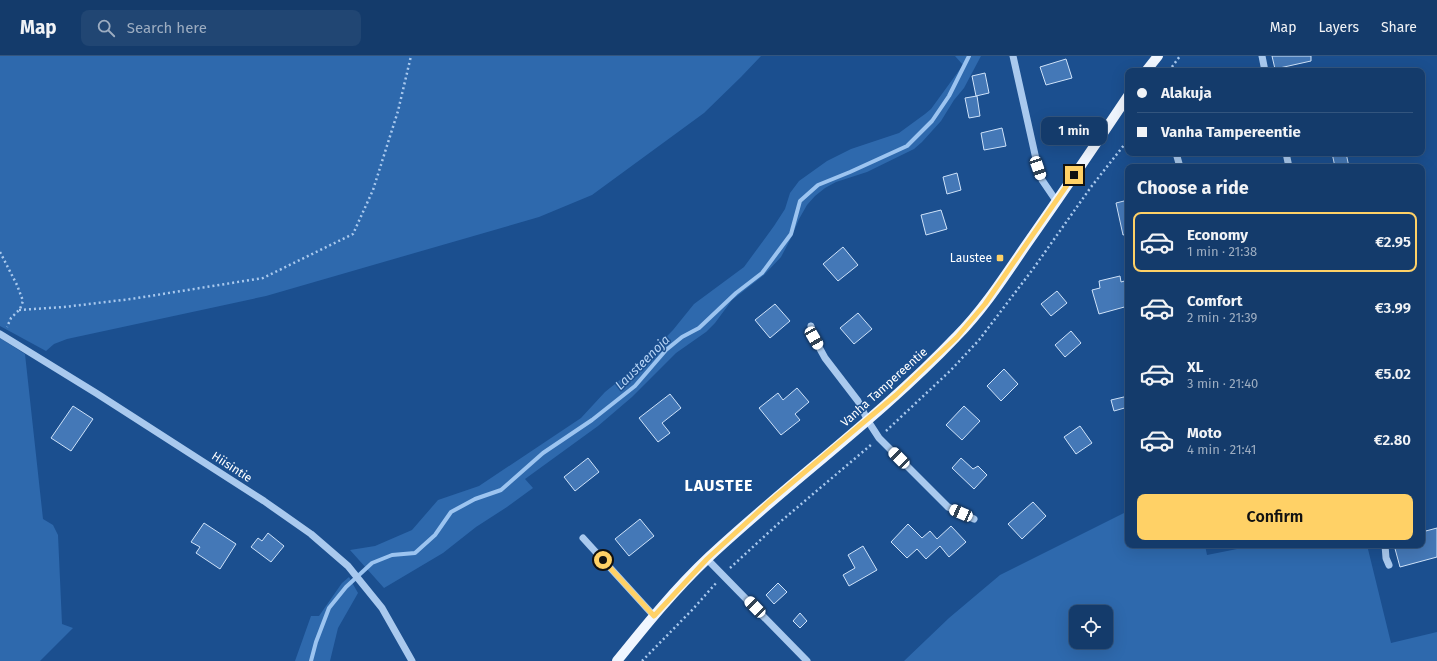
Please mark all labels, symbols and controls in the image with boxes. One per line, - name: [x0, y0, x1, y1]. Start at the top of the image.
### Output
- search box: [81, 10, 361, 46]
- text: Map: [20, 16, 57, 39]
- icon: search: [95, 17, 117, 39]
- text: Search here: [127, 19, 207, 37]
- text: Map: [1270, 19, 1296, 36]
- text: Layers: [1318, 19, 1359, 36]
- text: Share: [1381, 19, 1417, 36]
- text: Alakuja: [1161, 84, 1212, 102]
- callout: 1 min: [1041, 117, 1107, 145]
- text: 1 min: [1058, 123, 1090, 138]
- text: Vanha Tampereentie: [1161, 123, 1301, 141]
- car: [1028, 155, 1048, 181]
- route end: [1065, 166, 1083, 184]
- text: Choose a ride: [1137, 177, 1249, 199]
- icon: car: [1139, 224, 1175, 260]
- text: Economy: [1187, 226, 1248, 244]
- text: €2.95: [1375, 233, 1411, 251]
- text: 1 min · 21:38: [1187, 244, 1257, 259]
- place label: Laustee: [950, 251, 992, 265]
- marker: Laustee: [995, 253, 1005, 263]
- icon: car: [1139, 290, 1175, 326]
- text: Comfort: [1187, 292, 1243, 310]
- text: €3.99: [1375, 299, 1411, 317]
- text: 2 min · 21:39: [1187, 310, 1257, 325]
- car: [803, 325, 825, 351]
- water label: Lausteenoja: [612, 332, 673, 393]
- street label: Vanha Tampereentie: [838, 345, 930, 429]
- icon: car: [1139, 356, 1175, 392]
- text: XL: [1187, 358, 1203, 376]
- text: €5.02: [1375, 365, 1411, 383]
- text: 3 min · 21:40: [1187, 376, 1258, 391]
- icon: car: [1139, 422, 1175, 458]
- text: Moto: [1187, 424, 1222, 442]
- text: €2.80: [1374, 431, 1411, 449]
- text: 4 min · 21:41: [1187, 442, 1256, 457]
- car: [886, 445, 912, 471]
- street label: Hiisintie: [209, 449, 255, 485]
- district label: LAUSTEE: [684, 476, 754, 495]
- button: Confirm: [1137, 494, 1413, 540]
- car: [948, 503, 974, 523]
- route start: [594, 551, 612, 569]
- car: [742, 594, 768, 620]
- map controls: [1069, 605, 1113, 649]
- button: locate: [1069, 605, 1113, 649]

